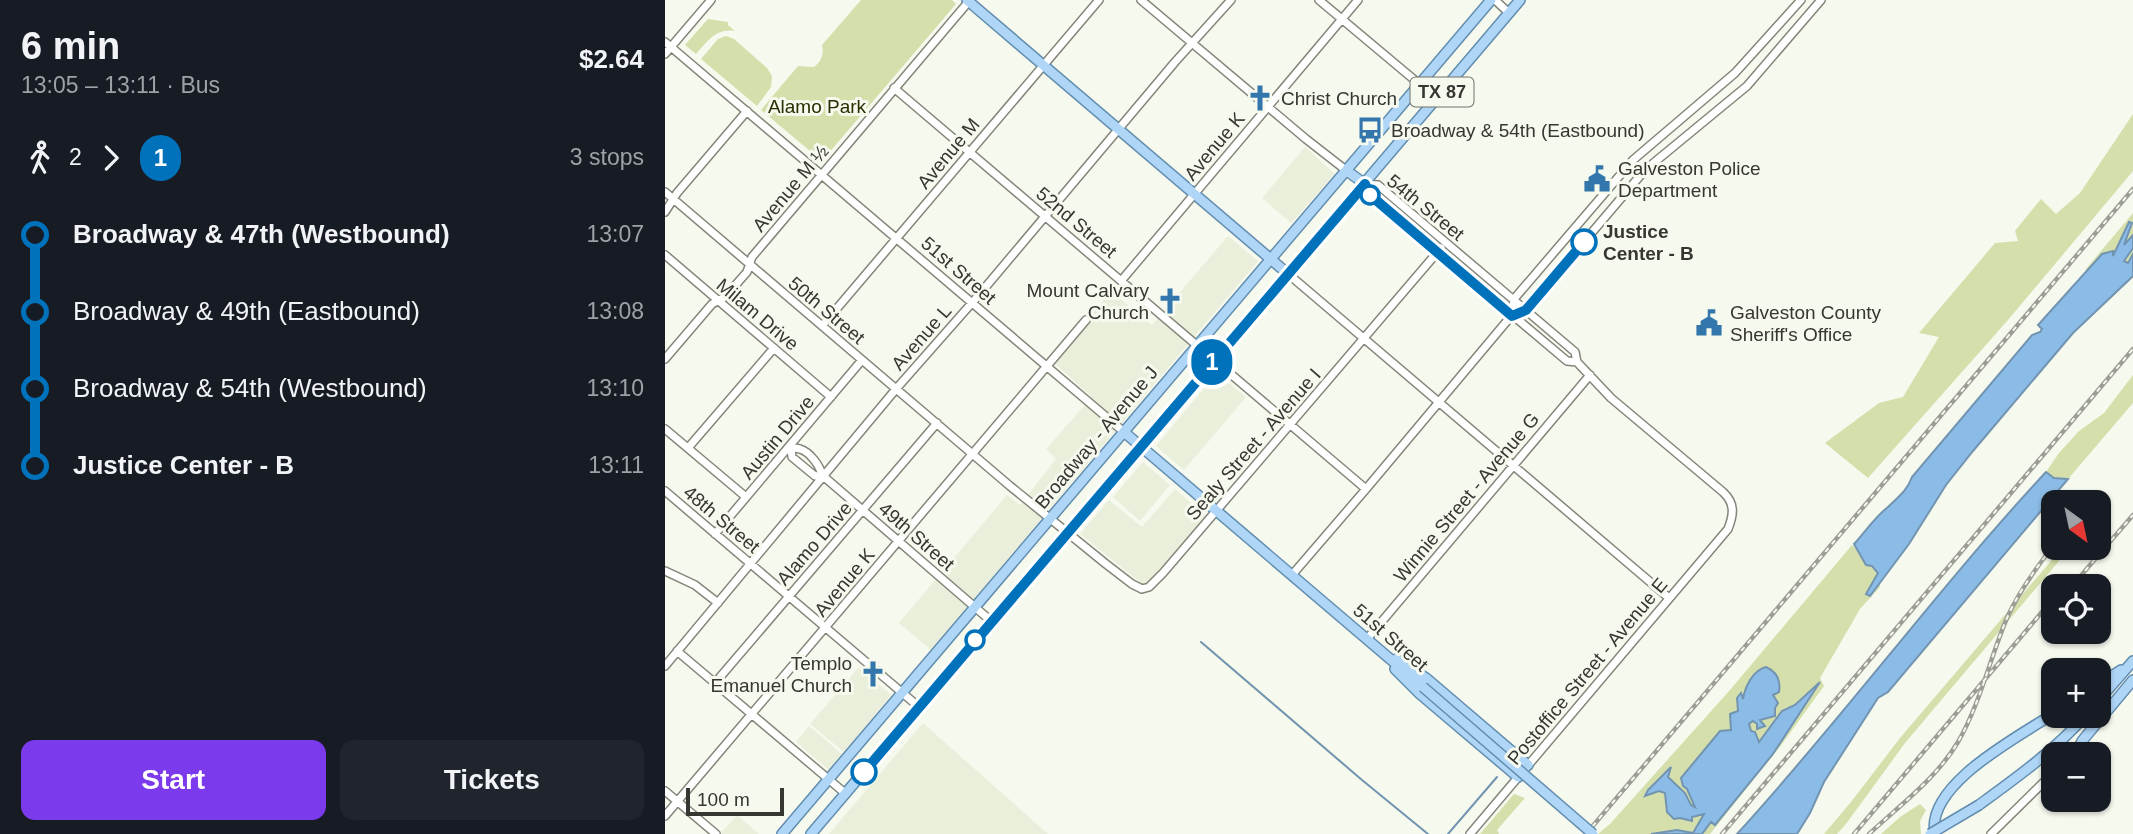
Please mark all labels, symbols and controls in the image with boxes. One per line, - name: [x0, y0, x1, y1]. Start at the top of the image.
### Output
- text: 6 min: [21, 25, 120, 67]
- text: $2.64: [579, 44, 644, 74]
- text: 13:05 – 13:11 · Bus: [21, 72, 220, 98]
- road number: TX 87: [1411, 78, 1473, 106]
- church icon: Christ Church: [1245, 83, 1275, 113]
- place label: Christ Church: [1281, 88, 1397, 109]
- park label: Alamo Park: [768, 96, 867, 117]
- street label: Avenue K: [1180, 108, 1249, 185]
- street label: Avenue M: [913, 114, 984, 193]
- bus stop icon: Broadway & 54th (Eastbound): [1355, 115, 1385, 145]
- place label: Broadway & 54th (Eastbound): [1391, 120, 1645, 141]
- icon: walk: [21, 139, 59, 177]
- icon: forward: [92, 139, 130, 177]
- street label: Avenue M ½: [748, 141, 833, 236]
- text: 2: [69, 144, 82, 170]
- text: 1: [154, 144, 167, 171]
- text: 3 stops: [570, 144, 644, 170]
- place label: Galveston Police Department: [1618, 158, 1761, 201]
- public building icon: Galveston Police Department: [1582, 164, 1612, 194]
- street label: 54th Street: [1383, 170, 1469, 245]
- street label: 52nd Street: [1032, 183, 1122, 262]
- unlabelled marker: [1360, 185, 1380, 205]
- text: Broadway & 47th (Westbound): [73, 219, 450, 249]
- text: 13:07: [586, 221, 644, 247]
- place label: Justice Center - B: [1603, 221, 1694, 264]
- marker: Justice Center - B: [1571, 229, 1597, 255]
- street label: 51st Street: [917, 232, 1001, 309]
- street label: 50th Street: [784, 272, 870, 349]
- street label: Milam Drive: [713, 274, 803, 355]
- place label: Mount Calvary Church: [1027, 280, 1149, 323]
- church icon: Mount Calvary Church: [1155, 286, 1185, 316]
- text: Broadway & 49th (Eastbound): [73, 296, 420, 326]
- text: 13:08: [586, 298, 644, 324]
- street label: Avenue L: [887, 300, 956, 374]
- place label: Galveston County Sheriff's Office: [1730, 302, 1882, 345]
- public building icon: Galveston County Sheriff's Office: [1694, 308, 1724, 338]
- line badge: 1: [1189, 339, 1235, 385]
- text: 1: [1205, 348, 1219, 375]
- street label: Broadway - Avenue J: [1031, 362, 1162, 513]
- street label: Sealy Street - Avenue I: [1182, 364, 1325, 524]
- text: Broadway & 54th (Westbound): [73, 373, 427, 403]
- text: 13:10: [586, 375, 644, 401]
- street label: Austin Drive: [736, 391, 818, 483]
- street label: Winnie Street - Avenue G: [1390, 409, 1543, 586]
- text: Justice Center - B: [73, 450, 294, 480]
- text: 13:11: [588, 452, 644, 478]
- street label: 48th Street: [679, 481, 765, 558]
- north arrow: [2041, 490, 2111, 560]
- map controls: [2041, 490, 2111, 812]
- street label: Alamo Drive: [773, 497, 856, 589]
- street label: 49th Street: [875, 498, 959, 575]
- street label: Avenue K: [810, 544, 879, 621]
- street label: Postoffice Street - Avenue E: [1503, 574, 1672, 769]
- button: locate: [2041, 574, 2111, 644]
- street label: 51st Street: [1349, 599, 1433, 676]
- unlabelled marker: [965, 630, 985, 650]
- place label: Templo Emanuel Church: [710, 653, 852, 696]
- button: +: [2041, 658, 2111, 728]
- church icon: Templo Emanuel Church: [858, 659, 888, 689]
- button: Start: [21, 740, 326, 820]
- button: Tickets: [340, 740, 644, 820]
- button: −: [2041, 742, 2111, 812]
- unlabelled marker: [851, 759, 877, 785]
- scale bar: [686, 785, 784, 817]
- text: 100 m: [697, 789, 750, 810]

